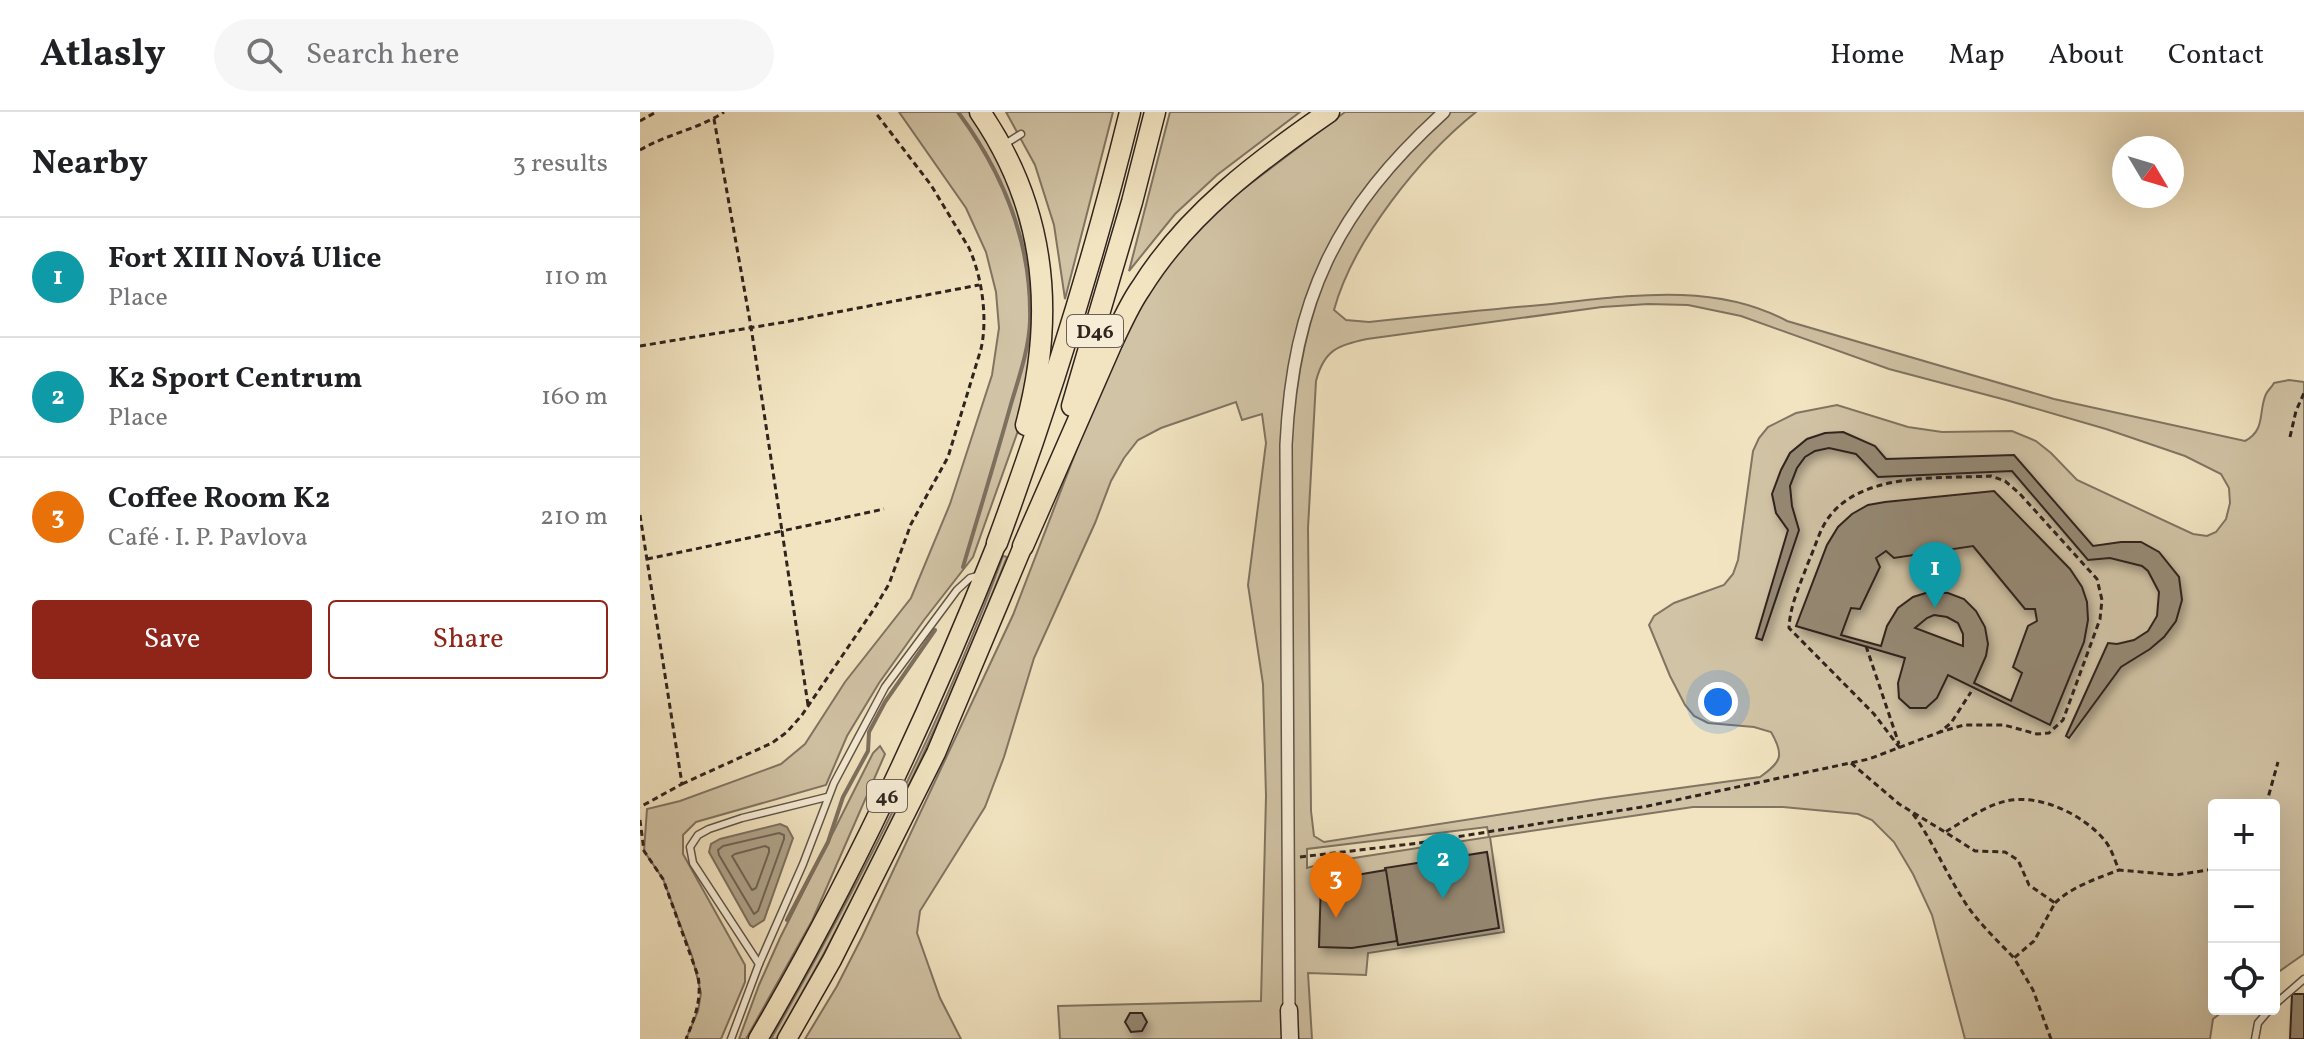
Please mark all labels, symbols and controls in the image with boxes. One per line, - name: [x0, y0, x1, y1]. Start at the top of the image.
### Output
- search box: [214, 19, 774, 91]
- text: Atlasly: [40, 29, 166, 82]
- icon: search: [242, 33, 286, 77]
- text: Search here: [306, 34, 459, 76]
- text: Home: [1830, 36, 1904, 75]
- text: Map: [1948, 36, 2004, 75]
- text: About: [2048, 36, 2124, 75]
- text: Contact: [2168, 36, 2264, 75]
- north arrow: [2112, 136, 2184, 208]
- text: Nearby: [32, 141, 148, 188]
- text: 3 results: [512, 146, 608, 182]
- text: Fort XIII Nová Ulice: [108, 238, 382, 280]
- text: 1: [53, 259, 63, 295]
- text: 110 m: [544, 259, 608, 295]
- text: Place: [108, 280, 168, 316]
- road number: D46: [1067, 315, 1123, 347]
- text: K2 Sport Centrum: [108, 358, 363, 400]
- text: 2: [51, 379, 65, 415]
- text: 160 m: [541, 379, 608, 415]
- text: Place: [108, 400, 168, 436]
- text: Coffee Room K2: [108, 478, 330, 520]
- text: 3: [51, 499, 65, 535]
- text: 210 m: [540, 499, 608, 535]
- text: Café · I. P. Pavlova: [108, 520, 308, 556]
- pin: 1: [1909, 542, 1961, 608]
- button: Save: [32, 600, 312, 679]
- button: Share: [328, 600, 608, 679]
- your location: [1698, 682, 1738, 722]
- road number: 46: [867, 780, 907, 812]
- map controls: [2208, 799, 2280, 1015]
- button: +: [2208, 799, 2280, 871]
- pin: 2: [1417, 833, 1469, 899]
- pin: 3: [1310, 852, 1362, 918]
- button: −: [2208, 871, 2280, 943]
- button: locate: [2208, 943, 2280, 1015]

